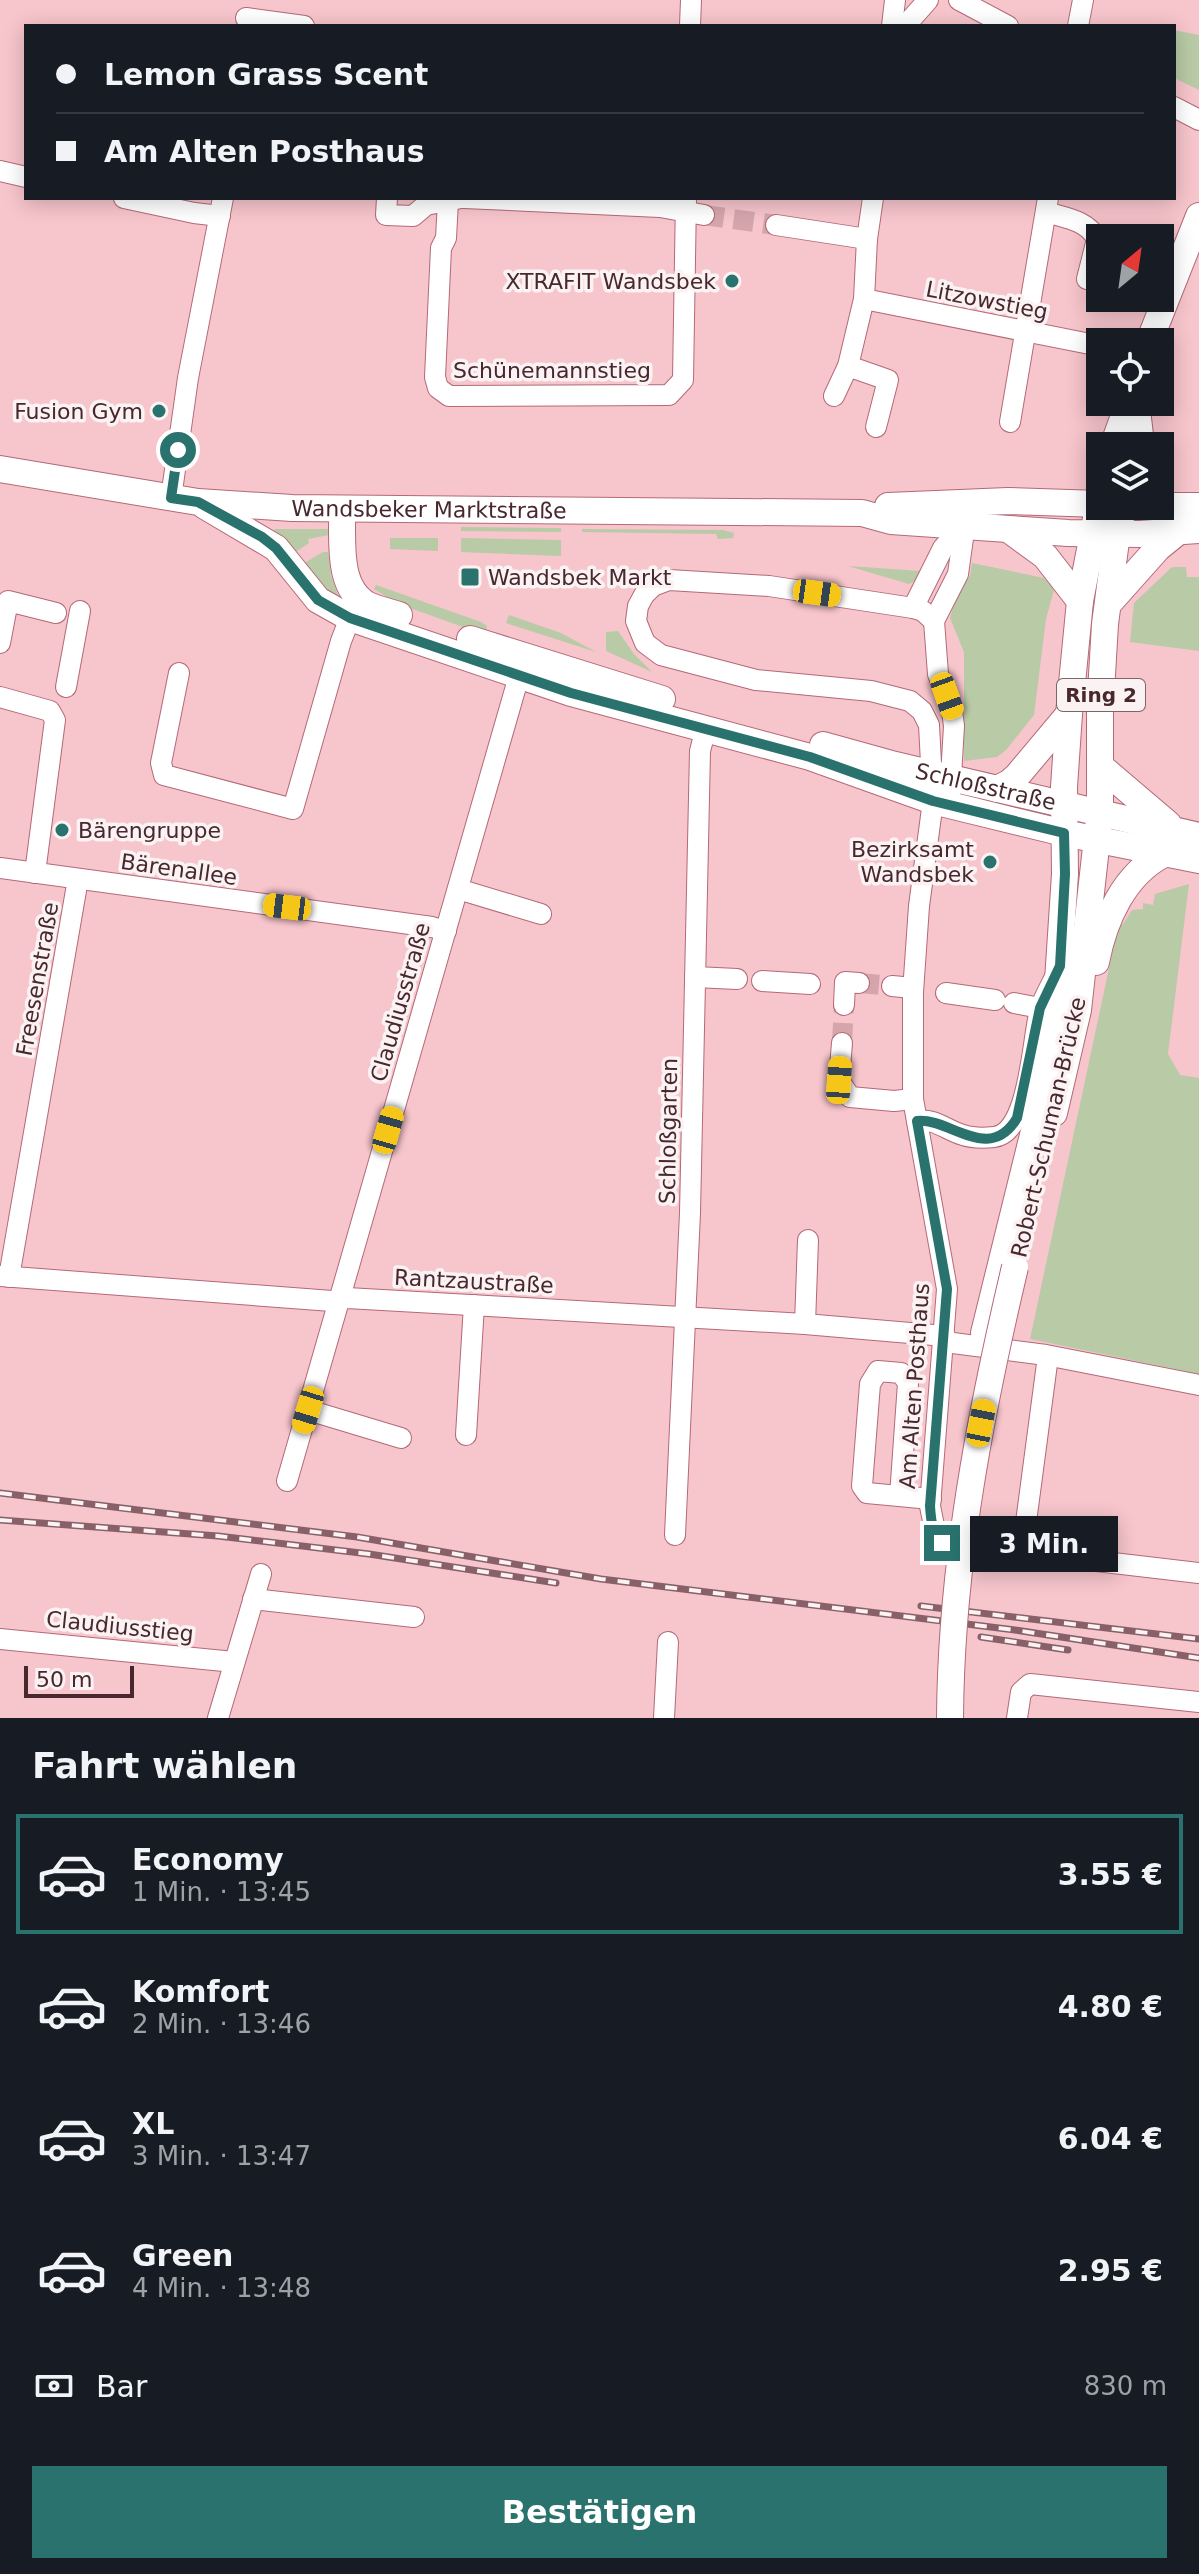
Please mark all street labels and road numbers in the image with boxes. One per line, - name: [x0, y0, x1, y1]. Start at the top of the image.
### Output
- street label: Litzowstieg: [924, 276, 1050, 325]
- street label: Schünemannstieg: [453, 358, 651, 383]
- street label: Wandsbeker Marktstraße: [291, 496, 567, 523]
- road number: Ring 2: [1057, 679, 1145, 711]
- street label: Schloßstraße: [913, 758, 1058, 815]
- street label: Bärenallee: [119, 849, 239, 890]
- street label: Freesenstraße: [12, 900, 63, 1058]
- street label: Claudiusstraße: [366, 920, 435, 1085]
- street label: Robert-Schuman-Brücke: [1006, 994, 1091, 1260]
- street label: Schloßgarten: [655, 1058, 682, 1204]
- street label: Rantzaustraße: [394, 1265, 554, 1298]
- street label: Am Alten Posthaus: [895, 1282, 934, 1490]
- street label: Claudiusstieg: [45, 1606, 195, 1647]

